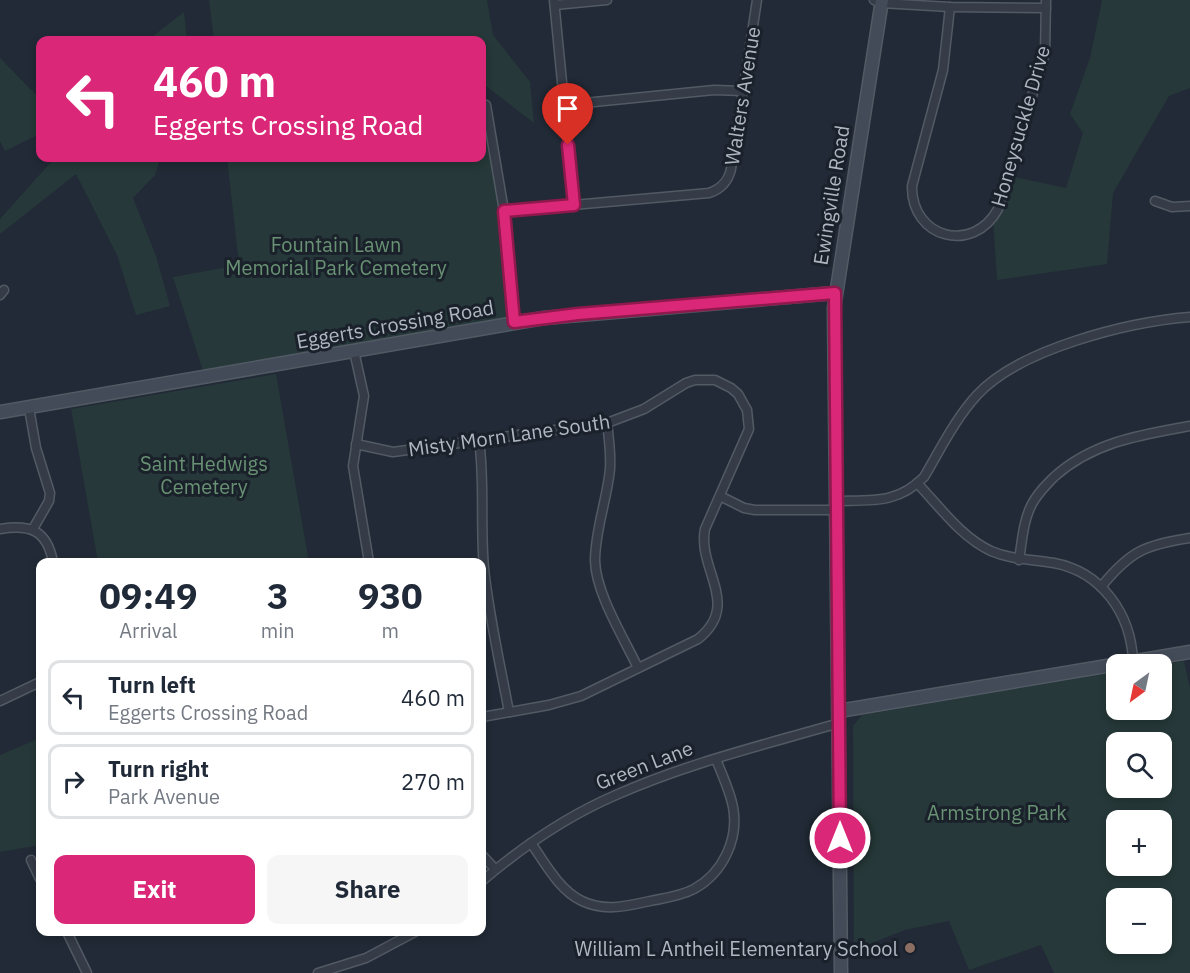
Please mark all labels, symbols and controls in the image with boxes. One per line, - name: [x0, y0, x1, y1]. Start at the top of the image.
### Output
- street label: Walters Avenue: [718, 25, 766, 167]
- street label: Honeysuckle Drive: [984, 42, 1056, 210]
- text: 460 m: [153, 54, 276, 109]
- icon: left: [54, 60, 132, 138]
- pin: [542, 83, 593, 145]
- icon: arrive: [551, 92, 584, 125]
- text: Eggerts Crossing Road: [153, 107, 423, 142]
- street label: Ewingville Road: [807, 123, 855, 267]
- park label: Fountain Lawn Memorial Park Cemetery: [225, 231, 447, 281]
- street label: Eggerts Crossing Road: [294, 293, 496, 355]
- street label: Misty Morn Lane South: [406, 407, 612, 463]
- park label: Saint Hedwigs Cemetery: [140, 450, 268, 500]
- text: 09:49: [99, 572, 198, 619]
- text: 3: [267, 572, 289, 619]
- text: 930: [358, 572, 423, 619]
- text: Arrival: [119, 617, 178, 644]
- text: min: [261, 617, 295, 644]
- text: m: [382, 617, 399, 644]
- north arrow: [1106, 654, 1172, 720]
- map controls: [1106, 654, 1172, 954]
- text: Turn left: [108, 670, 196, 699]
- icon: left: [57, 681, 90, 714]
- text: 460 m: [401, 683, 465, 712]
- text: Eggerts Crossing Road: [108, 699, 308, 726]
- button: search: [1106, 732, 1172, 798]
- street label: Green Lane: [591, 734, 697, 796]
- text: Turn right: [108, 754, 209, 783]
- icon: right: [57, 765, 90, 798]
- text: 270 m: [401, 767, 465, 796]
- text: Park Avenue: [108, 783, 220, 810]
- park label: Armstrong Park: [927, 799, 1067, 826]
- position arrow: [808, 806, 872, 870]
- button: +: [1106, 810, 1172, 876]
- button: Exit: [54, 855, 255, 924]
- button: Share: [267, 855, 468, 924]
- button: −: [1106, 888, 1172, 954]
- place label: William L Antheil Elementary School: [574, 935, 898, 962]
- marker: William L Antheil Elementary School: [903, 941, 917, 955]

